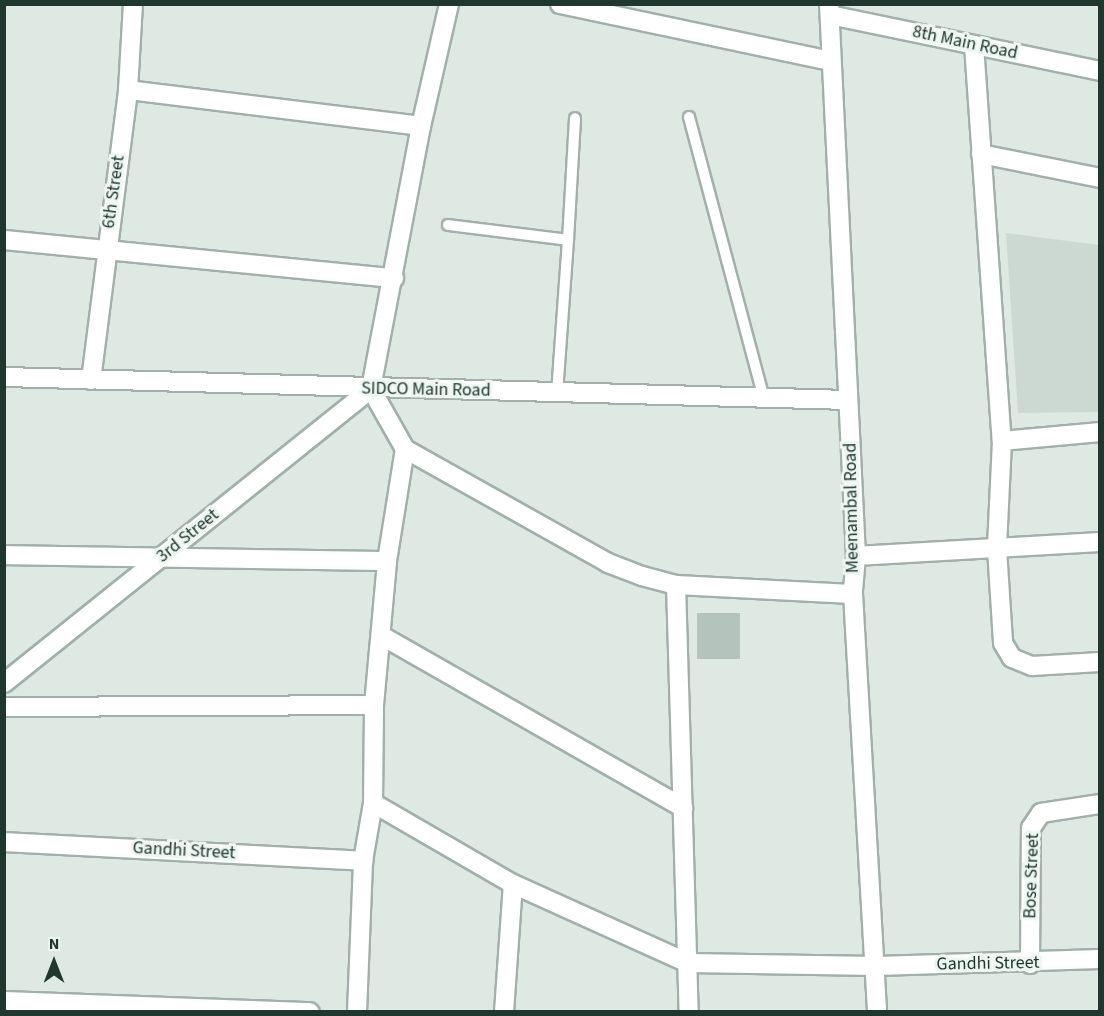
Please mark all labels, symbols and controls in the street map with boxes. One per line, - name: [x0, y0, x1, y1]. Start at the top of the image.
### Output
- street label: 8th Main Road: [910, 21, 1020, 65]
- street label: 6th Street: [98, 154, 130, 230]
- street label: SIDCO Main Road: [361, 378, 491, 402]
- street label: Meenambal Road: [840, 443, 864, 573]
- street label: 3rd Street: [153, 504, 223, 568]
- street label: Bose Street: [1020, 833, 1044, 919]
- street label: Gandhi Street: [132, 838, 236, 864]
- north arrow: [24, 932, 84, 992]
- text: N: [49, 933, 59, 955]
- street label: Gandhi Street: [936, 952, 1040, 976]

